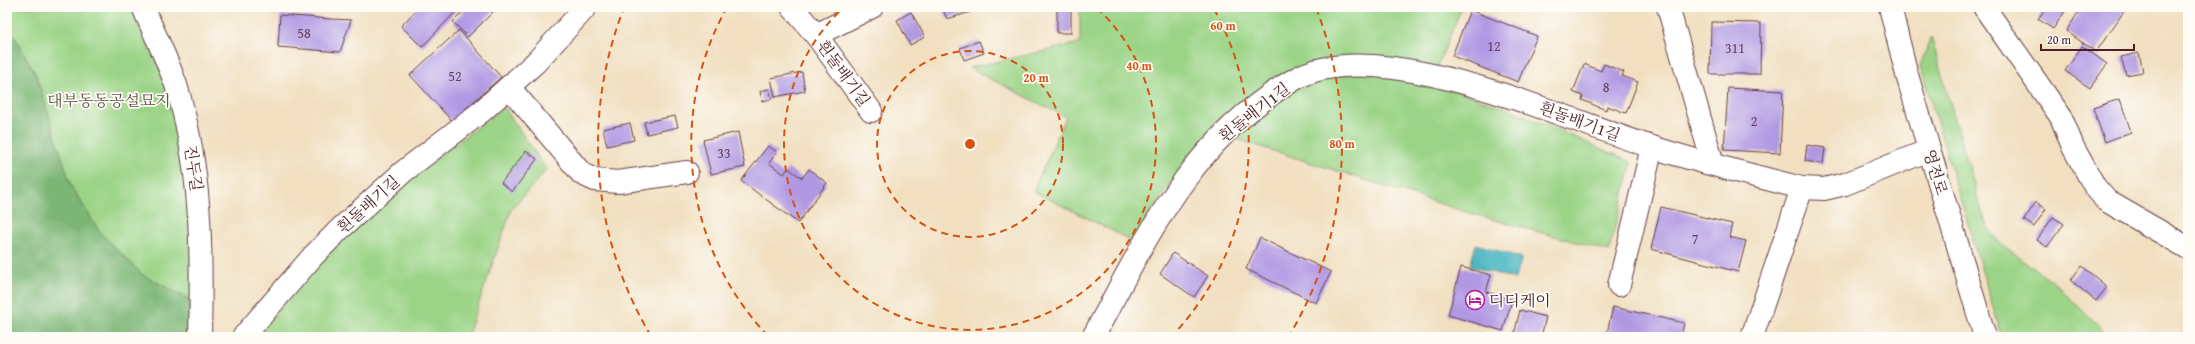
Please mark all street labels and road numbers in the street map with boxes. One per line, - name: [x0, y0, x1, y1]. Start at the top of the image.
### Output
- street label: 흰돌배기길: [812, 35, 876, 111]
- street label: 흰돌배기1길: [1213, 76, 1295, 148]
- street label: 흰돌배기1길: [1536, 95, 1624, 147]
- street label: 진두길: [179, 143, 209, 193]
- street label: 영전로: [1918, 146, 1954, 198]
- street label: 흰돌배기길: [331, 169, 405, 239]

